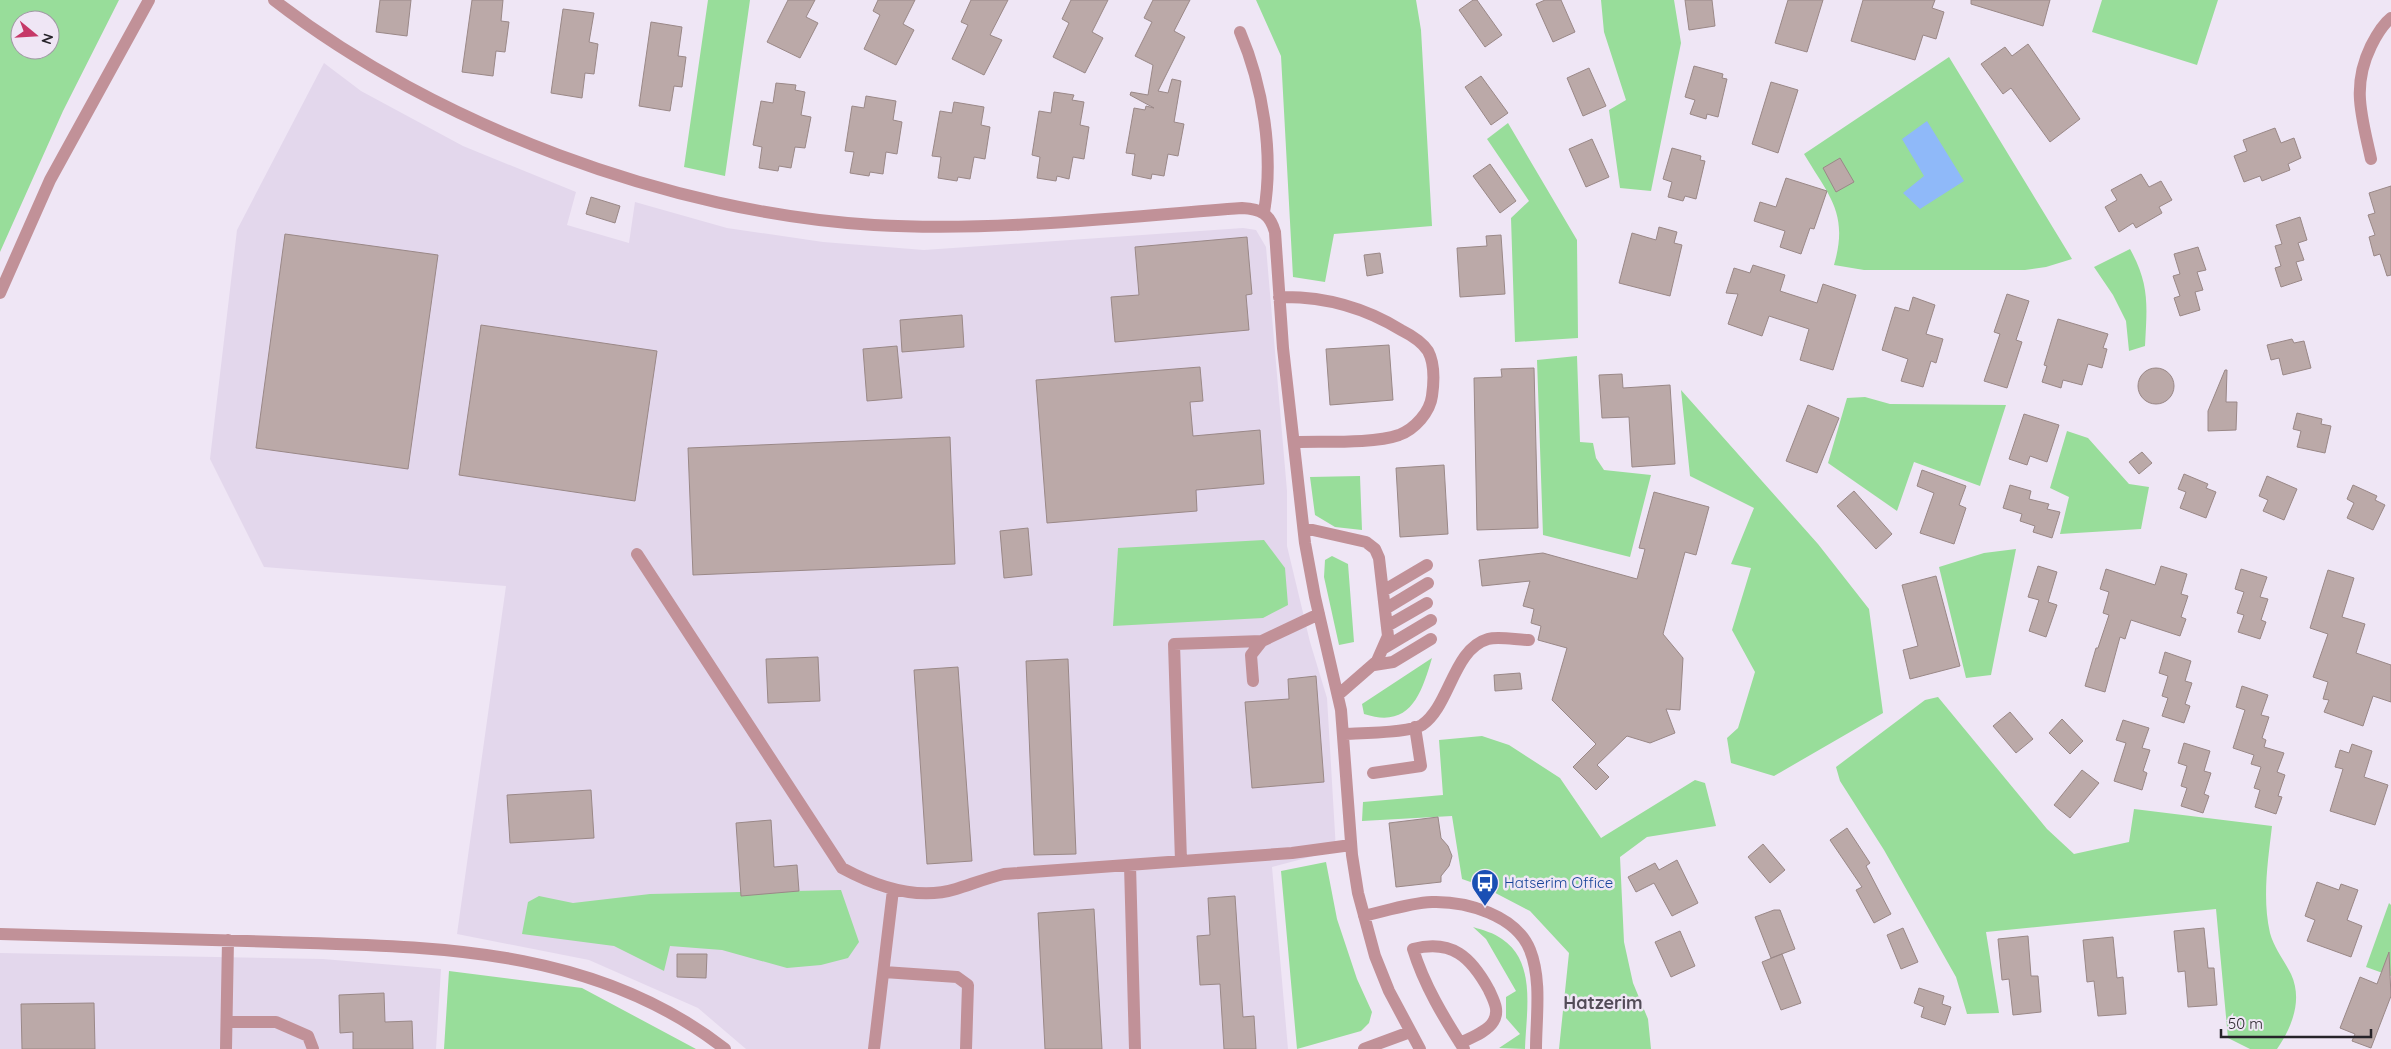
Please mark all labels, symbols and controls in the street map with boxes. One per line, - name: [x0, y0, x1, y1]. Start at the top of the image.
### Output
- north arrow: [10, 10, 60, 60]
- text: N: [37, 31, 58, 47]
- bus stop icon: Hatserim Office: [1470, 868, 1500, 907]
- place label: Hatserim Office: [1504, 873, 1613, 892]
- district label: Hatzerim: [1563, 991, 1643, 1014]
- scale bar: [2221, 1006, 2371, 1038]
- text: 50 m: [2228, 1014, 2263, 1033]

